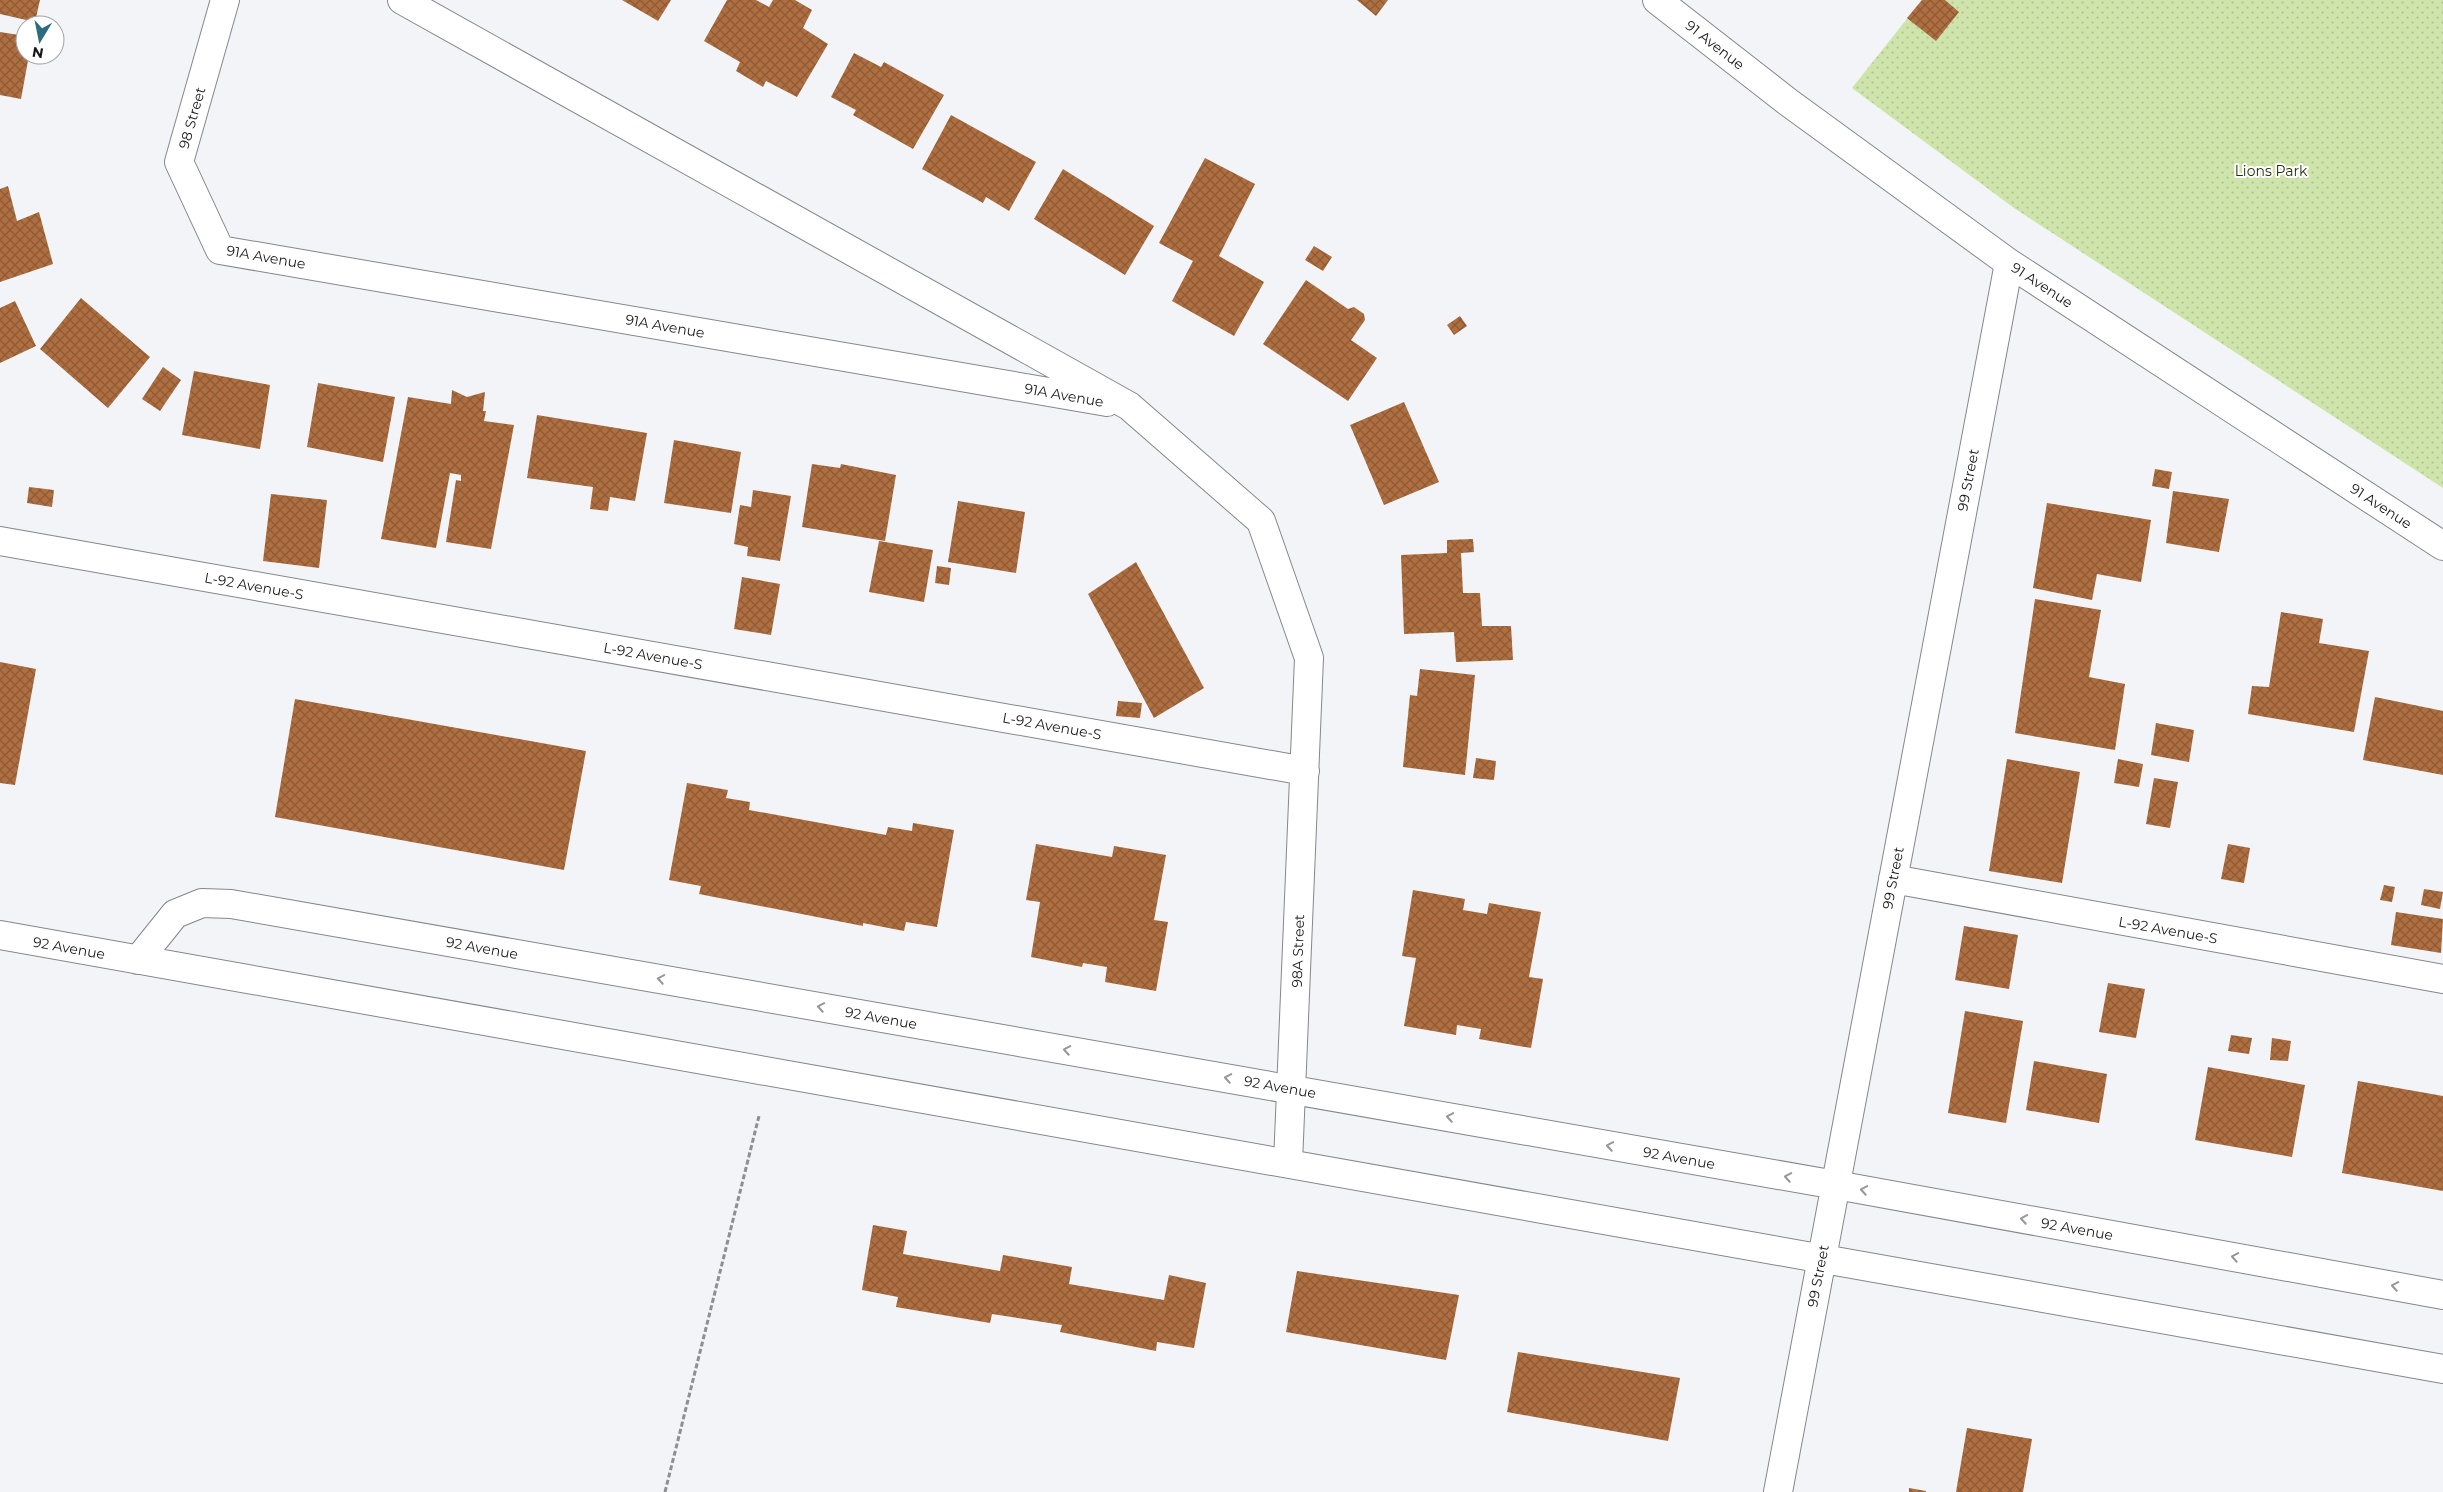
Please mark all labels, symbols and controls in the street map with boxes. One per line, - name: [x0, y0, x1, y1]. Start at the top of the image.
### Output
- north arrow: [15, 15, 65, 65]
- street label: 91 Avenue: [1682, 16, 1748, 74]
- text: N: [31, 43, 45, 63]
- street label: 98 Street: [175, 85, 209, 151]
- park label: Lions Park: [2235, 162, 2308, 180]
- street label: 91A Avenue: [225, 241, 307, 273]
- street label: 91 Avenue: [2008, 258, 2076, 312]
- street label: 91A Avenue: [624, 310, 706, 342]
- street label: 91A Avenue: [1023, 379, 1105, 411]
- street label: 99 Street: [1953, 447, 1983, 513]
- street label: 91 Avenue: [2347, 479, 2415, 533]
- street label: L-92 Avenue-S: [203, 568, 305, 604]
- street label: L-92 Avenue-S: [602, 638, 704, 674]
- street label: L-92 Avenue-S: [1001, 708, 1103, 744]
- street label: 99 Street: [1878, 845, 1908, 911]
- street label: L-92 Avenue-S: [2117, 912, 2219, 948]
- street label: 98A Street: [1288, 914, 1308, 988]
- street label: 92 Avenue: [31, 933, 107, 963]
- street label: 92 Avenue: [444, 933, 520, 963]
- one-way arrow: [657, 975, 665, 985]
- one-way arrow: [817, 1003, 826, 1013]
- street label: 92 Avenue: [843, 1003, 919, 1033]
- one-way arrow: [1063, 1046, 1072, 1056]
- street label: 92 Avenue: [1242, 1072, 1318, 1102]
- one-way arrow: [1223, 1074, 1232, 1084]
- one-way arrow: [1446, 1113, 1455, 1123]
- one-way arrow: [1606, 1141, 1615, 1151]
- street label: 92 Avenue: [1641, 1143, 1717, 1173]
- one-way arrow: [1783, 1172, 1792, 1182]
- one-way arrow: [1859, 1186, 1868, 1196]
- street label: 92 Avenue: [2039, 1214, 2115, 1244]
- one-way arrow: [2019, 1215, 2028, 1225]
- street label: 99 Street: [1803, 1243, 1833, 1309]
- one-way arrow: [2231, 1253, 2239, 1263]
- one-way arrow: [2391, 1282, 2399, 1292]

